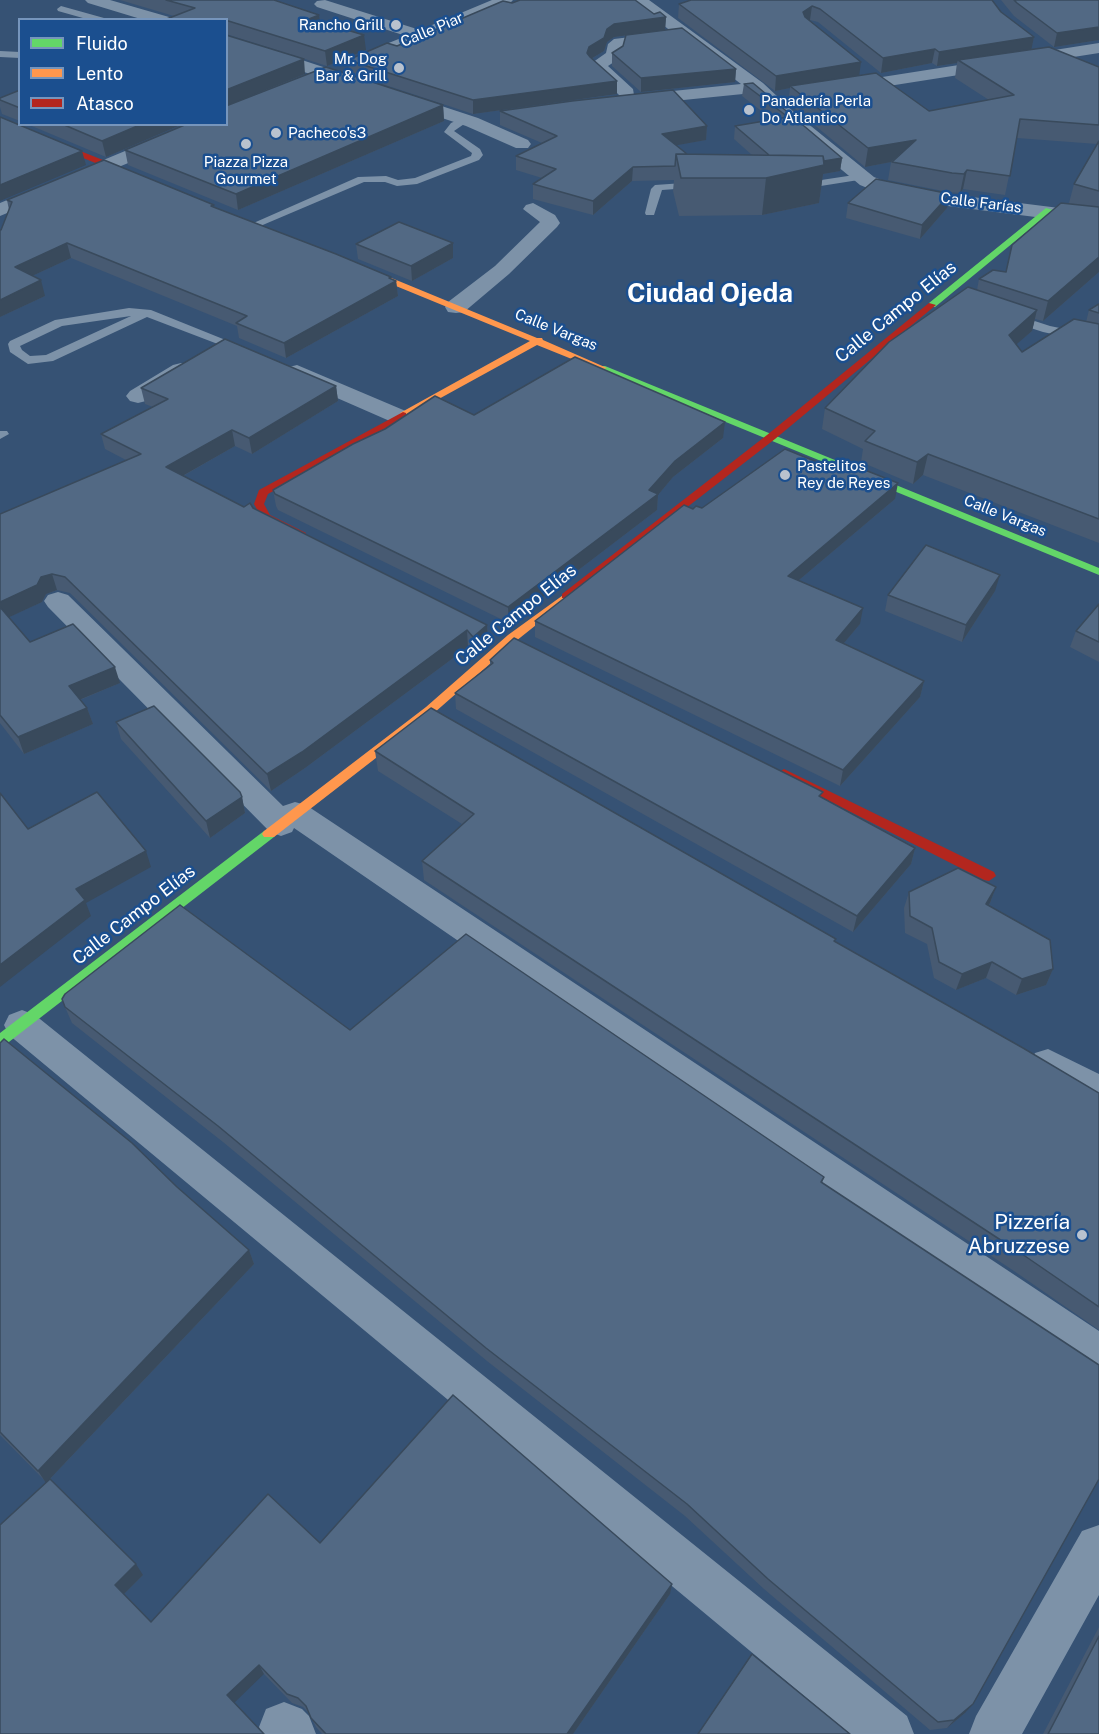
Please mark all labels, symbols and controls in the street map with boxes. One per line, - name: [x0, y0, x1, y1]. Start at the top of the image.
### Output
- street label: Calle Piar: [398, 9, 466, 51]
- place label: Rancho Grill: [299, 16, 384, 34]
- legend: [18, 18, 228, 126]
- marker: Rancho Grill: [389, 18, 403, 32]
- text: Fluido: [76, 33, 128, 54]
- place label: Mr. Dog Bar & Grill: [315, 50, 387, 85]
- marker: Mr. Dog Bar & Grill: [392, 61, 406, 75]
- text: Lento: [76, 63, 123, 84]
- place label: Panadería Perla Do Atlantico: [761, 92, 871, 127]
- text: Atasco: [76, 93, 134, 114]
- marker: Panadería Perla Do Atlantico: [742, 103, 756, 117]
- place label: Pacheco's3: [288, 124, 366, 142]
- marker: Pacheco's3: [269, 126, 283, 140]
- marker: Piazza Pizza Gourmet: [239, 137, 253, 151]
- place label: Piazza Pizza Gourmet: [204, 153, 288, 188]
- street label: Calle Farías: [939, 189, 1023, 217]
- street label: Calle Campo Elías: [831, 257, 961, 367]
- district label: Ciudad Ojeda: [627, 278, 793, 310]
- street label: Calle Vargas: [512, 305, 600, 355]
- place label: Pastelitos Rey de Reyes: [797, 457, 890, 492]
- marker: Pastelitos Rey de Reyes: [778, 468, 792, 482]
- street label: Calle Vargas: [961, 491, 1049, 541]
- street label: Calle Campo Elías: [451, 560, 581, 670]
- street label: Calle Campo Elías: [68, 860, 200, 970]
- place label: Pizzería Abruzzese: [967, 1210, 1070, 1260]
- marker: Pizzería Abruzzese: [1075, 1228, 1089, 1242]

